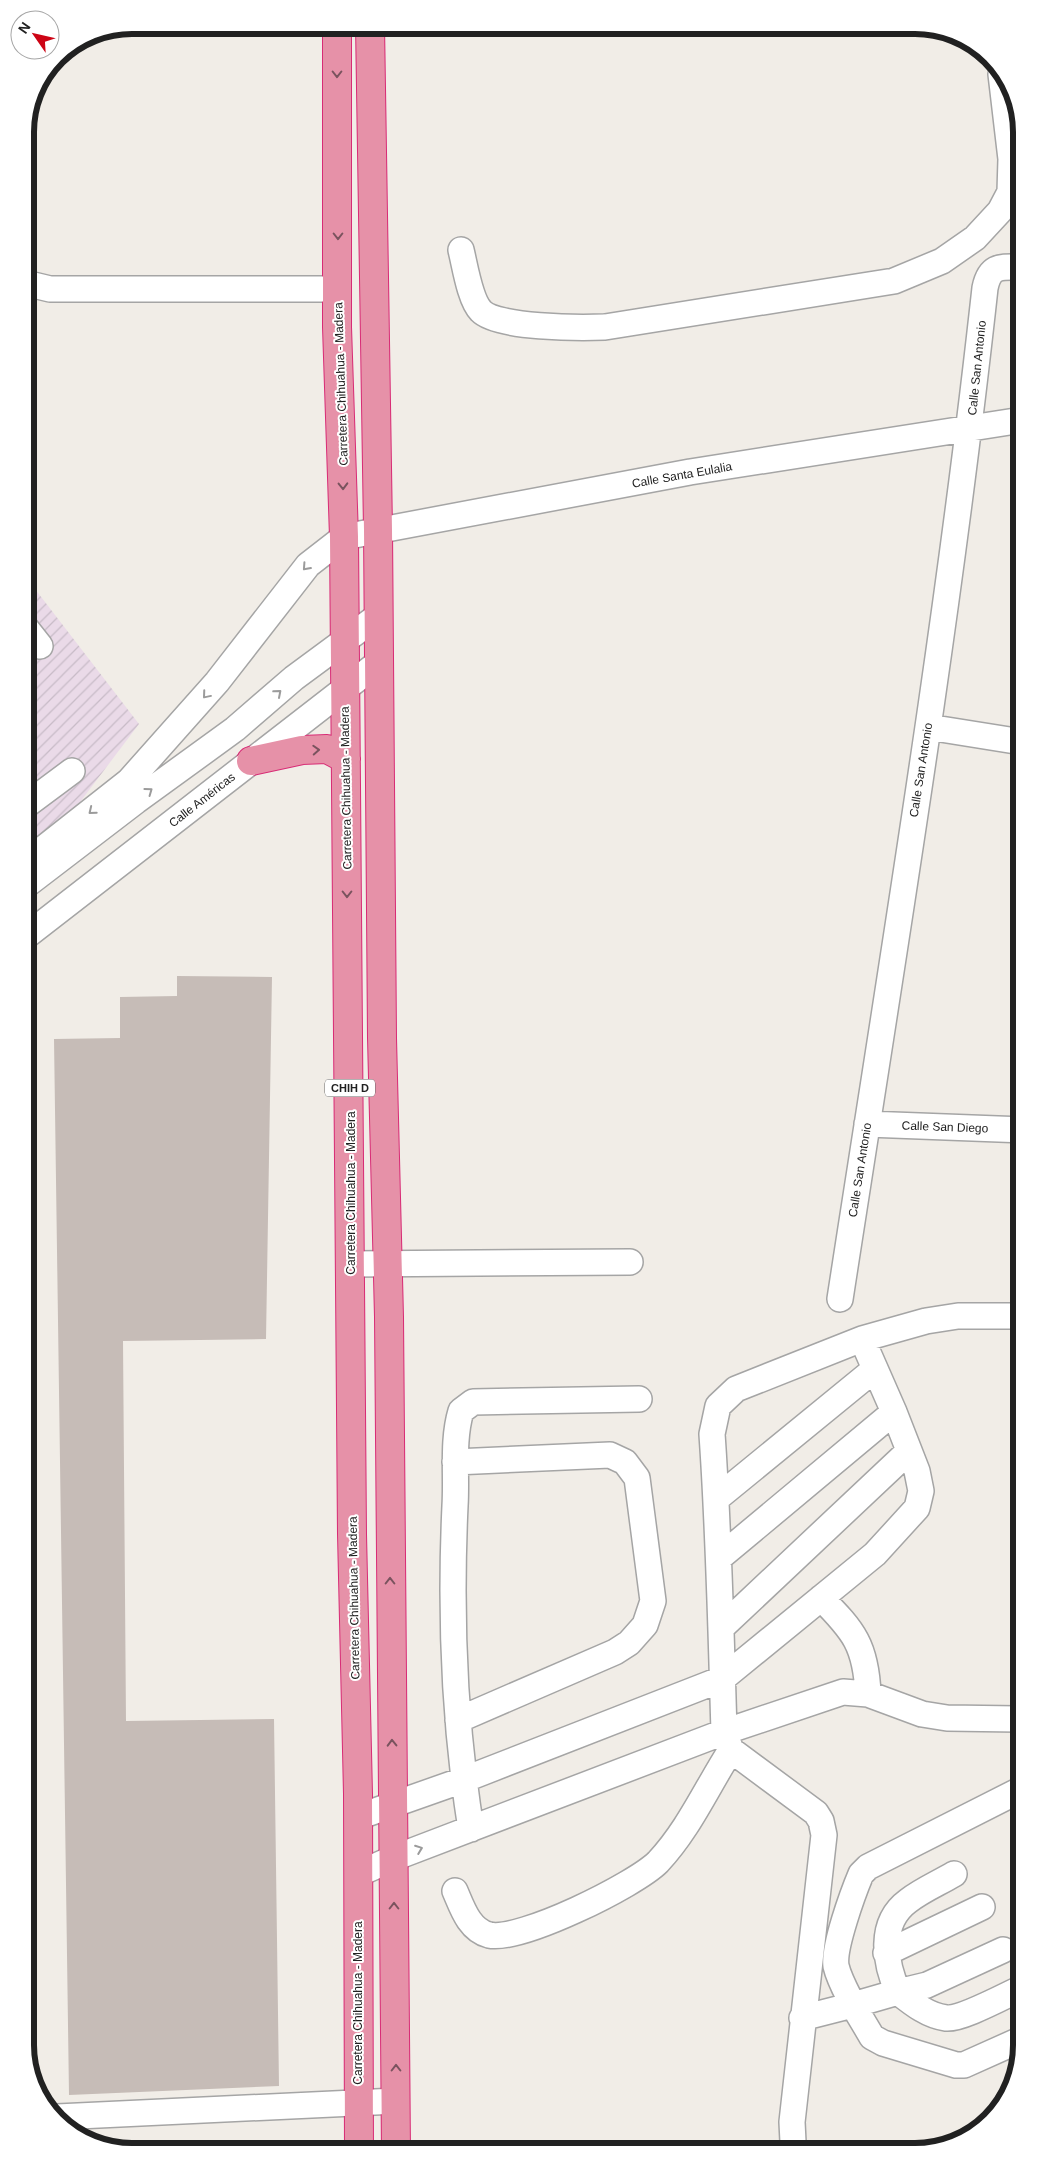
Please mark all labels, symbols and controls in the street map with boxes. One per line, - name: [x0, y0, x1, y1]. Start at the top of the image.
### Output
- north arrow: [10, 10, 60, 60]
- text: N: [15, 19, 34, 36]
- one-way arrow: [332, 70, 342, 78]
- one-way arrow: [333, 233, 343, 241]
- street label: Carretera Chihuahua - Madera: [331, 302, 351, 466]
- street label: Calle San Antonio: [965, 320, 989, 416]
- street label: Calle Santa Eulalia: [631, 459, 733, 491]
- one-way arrow: [338, 482, 348, 490]
- one-way arrow: [303, 562, 312, 571]
- one-way arrow: [272, 689, 281, 698]
- one-way arrow: [203, 690, 212, 699]
- street label: Carretera Chihuahua - Madera: [338, 706, 354, 870]
- street label: Calle San Antonio: [907, 721, 935, 818]
- one-way arrow: [312, 744, 320, 755]
- street label: Calle Américas: [166, 770, 238, 830]
- one-way arrow: [143, 788, 153, 797]
- one-way arrow: [89, 805, 98, 813]
- one-way arrow: [342, 890, 352, 898]
- road number: CHIH D: [325, 1080, 375, 1096]
- street label: Carretera Chihuahua - Madera: [344, 1111, 358, 1275]
- street label: Calle San Diego: [901, 1118, 989, 1136]
- street label: Calle San Antonio: [846, 1121, 874, 1218]
- street label: Carretera Chihuahua - Madera: [346, 1516, 362, 1680]
- one-way arrow: [385, 1576, 395, 1584]
- one-way arrow: [387, 1739, 397, 1746]
- one-way arrow: [414, 1845, 423, 1855]
- one-way arrow: [389, 1901, 400, 1909]
- street label: Carretera Chihuahua - Madera: [351, 1921, 365, 2085]
- one-way arrow: [391, 2064, 401, 2072]

